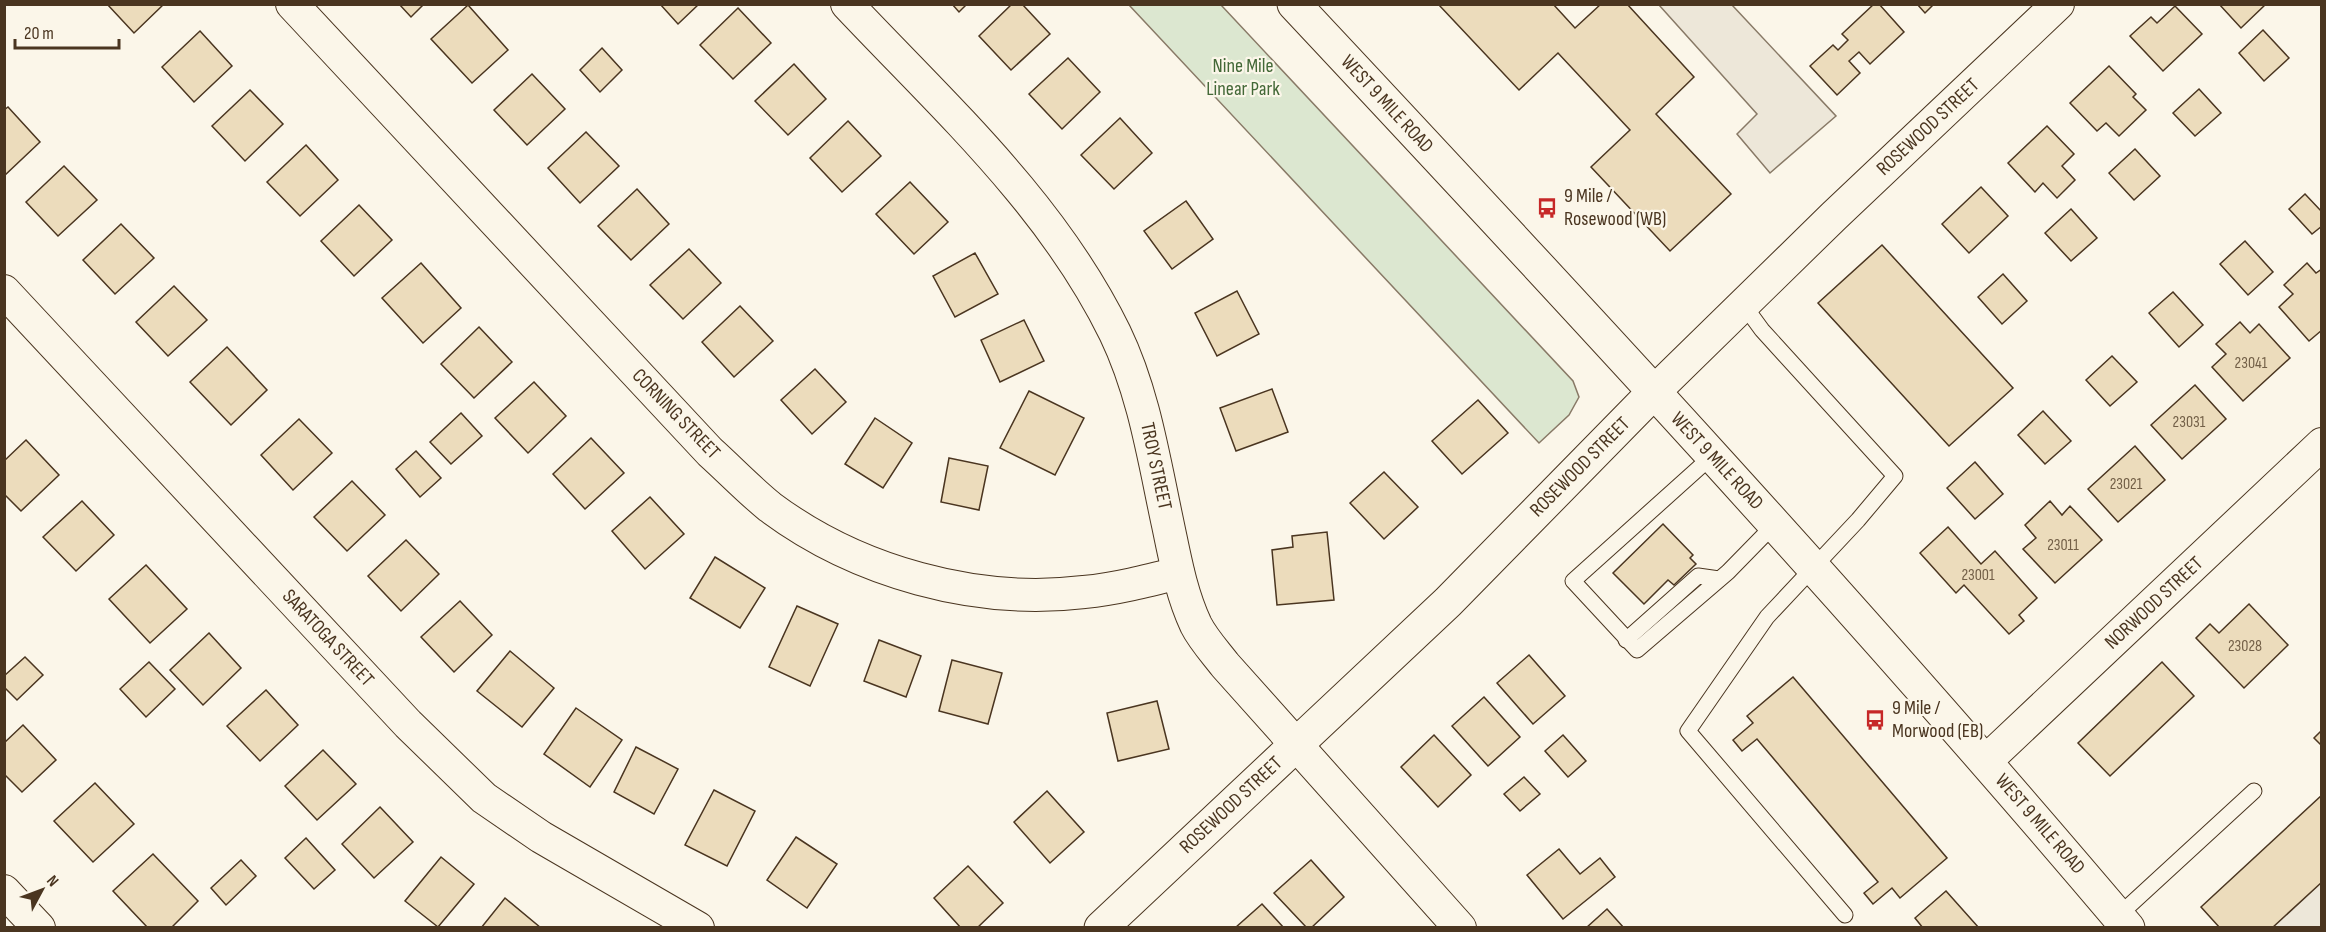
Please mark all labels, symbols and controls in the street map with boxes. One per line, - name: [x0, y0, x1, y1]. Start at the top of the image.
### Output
- scale bar: [15, 12, 118, 50]
- text: 20 m: [24, 23, 54, 44]
- street label: WEST 9 MILE ROAD: [1336, 50, 1438, 158]
- park label: Nine Mile Linear Park: [1206, 54, 1280, 101]
- street label: ROSEWOOD STREET: [1872, 73, 1984, 181]
- place label: 9 Mile / Rosewood (WB): [1564, 184, 1666, 231]
- bus stop icon: 9 Mile / Rosewood (WB): [1535, 196, 1559, 220]
- house number: 23041: [2235, 354, 2268, 373]
- street label: CORNING STREET: [627, 364, 725, 464]
- street label: WEST 9 MILE ROAD: [1666, 407, 1768, 515]
- street label: ROSEWOOD STREET: [1525, 412, 1635, 522]
- house number: 23031: [2173, 413, 2206, 432]
- street label: TROY STREET: [1135, 420, 1177, 512]
- house number: 23021: [2110, 475, 2143, 494]
- house number: 23011: [2047, 536, 2079, 555]
- street label: NORWOOD STREET: [2100, 552, 2208, 654]
- house number: 23001: [1961, 566, 1995, 585]
- street label: SARATOGA STREET: [277, 585, 379, 691]
- house number: 23028: [2228, 637, 2262, 656]
- place label: 9 Mile / Morwood (EB): [1892, 696, 1983, 743]
- bus stop icon: 9 Mile / Morwood (EB): [1863, 708, 1887, 732]
- street label: ROSEWOOD STREET: [1175, 751, 1287, 859]
- street label: WEST 9 MILE ROAD: [1990, 769, 2090, 879]
- north arrow: [12, 860, 72, 920]
- text: N: [42, 872, 62, 891]

